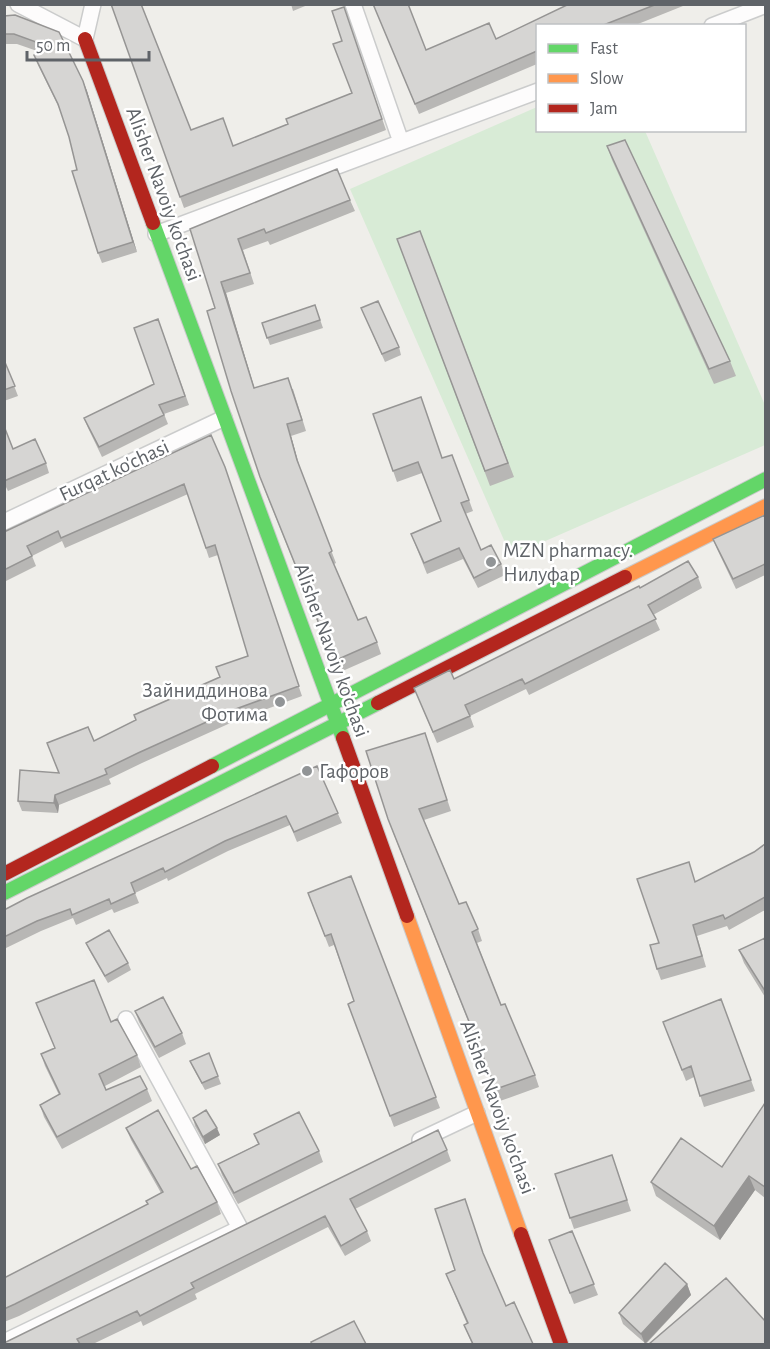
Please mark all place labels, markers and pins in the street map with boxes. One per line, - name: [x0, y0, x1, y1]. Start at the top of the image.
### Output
- place label: MZN pharmacy. Нилуфар: [503, 540, 633, 585]
- marker: MZN pharmacy. Нилуфар: [484, 555, 498, 569]
- place label: Зайниддинова Фотима: [142, 680, 268, 725]
- marker: Зайниддинова Фотима: [273, 695, 287, 709]
- place label: Гафоров: [319, 761, 389, 782]
- marker: Гафоров: [300, 764, 314, 778]

